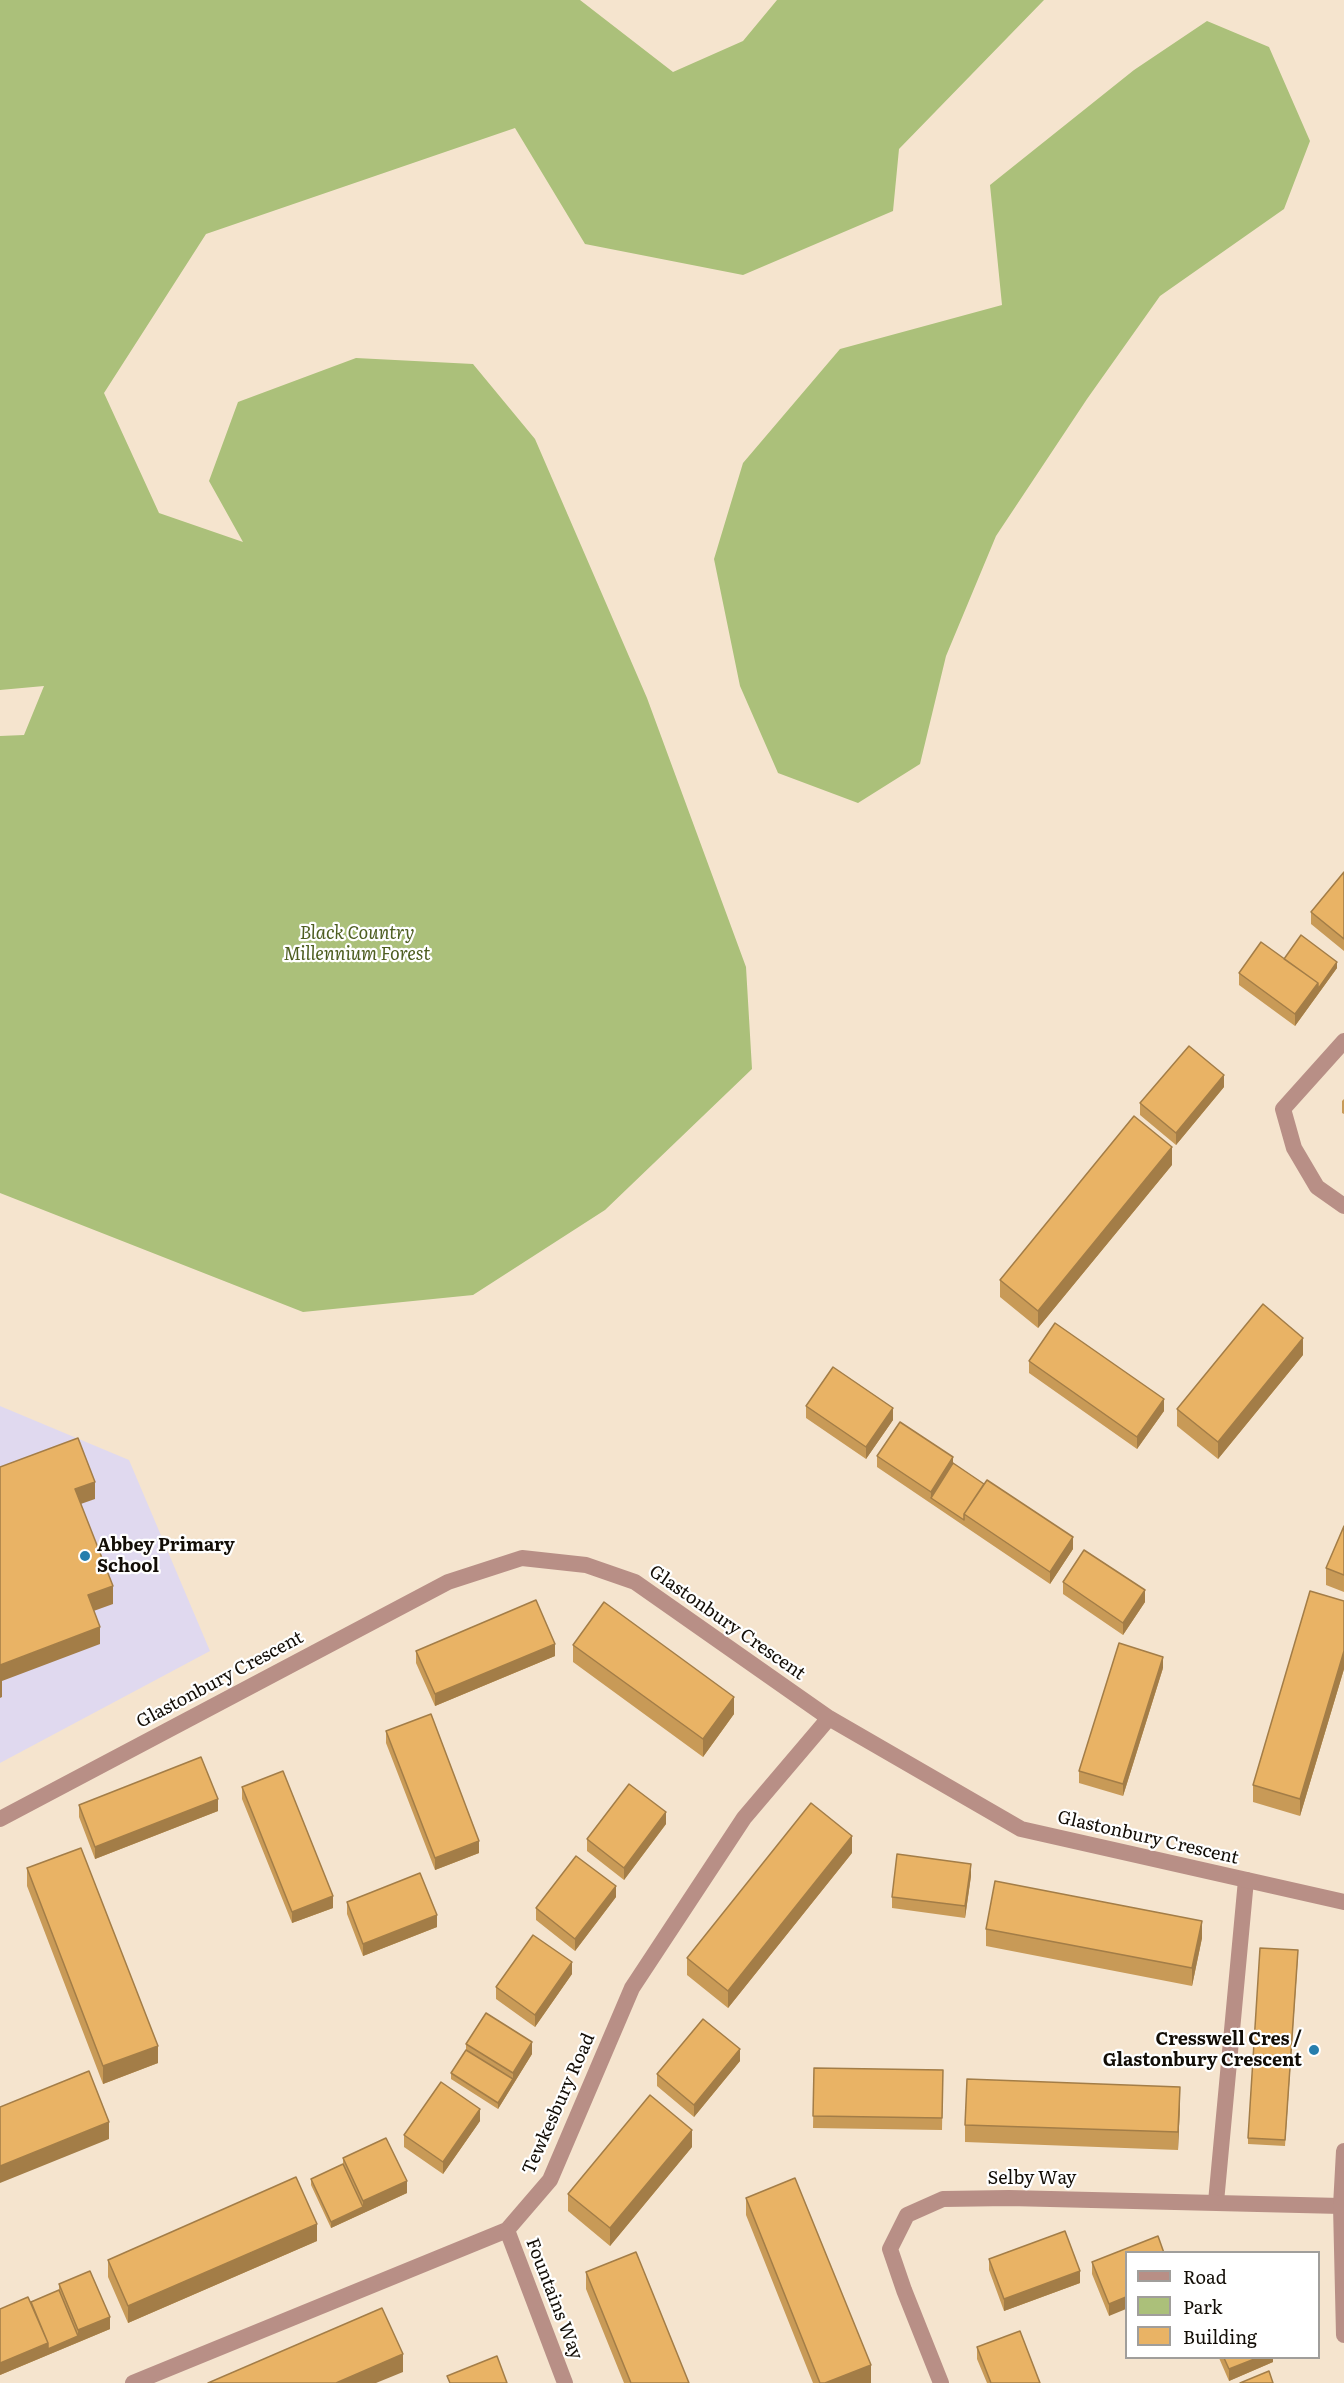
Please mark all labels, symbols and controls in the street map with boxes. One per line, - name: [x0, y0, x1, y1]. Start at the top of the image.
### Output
- park label: Black Country Millennium Forest: [283, 923, 431, 966]
- place label: Abbey Primary School: [97, 1535, 235, 1578]
- marker: Abbey Primary School: [78, 1549, 92, 1563]
- street label: Glastonbury Crescent: [645, 1561, 809, 1685]
- street label: Glastonbury Crescent: [133, 1627, 307, 1733]
- street label: Glastonbury Crescent: [1055, 1807, 1241, 1869]
- place label: Cresswell Cres / Glastonbury Crescent: [1103, 2029, 1302, 2072]
- street label: Tewkesbury Road: [518, 2030, 600, 2178]
- marker: Cresswell Cres / Glastonbury Crescent: [1307, 2043, 1321, 2057]
- street label: Selby Way: [988, 2168, 1076, 2190]
- street label: Fountains Way: [521, 2235, 587, 2363]
- legend: [1125, 2251, 1320, 2359]
- text: Road: [1183, 2263, 1227, 2290]
- text: Park: [1183, 2293, 1222, 2320]
- text: Building: [1183, 2323, 1257, 2350]

